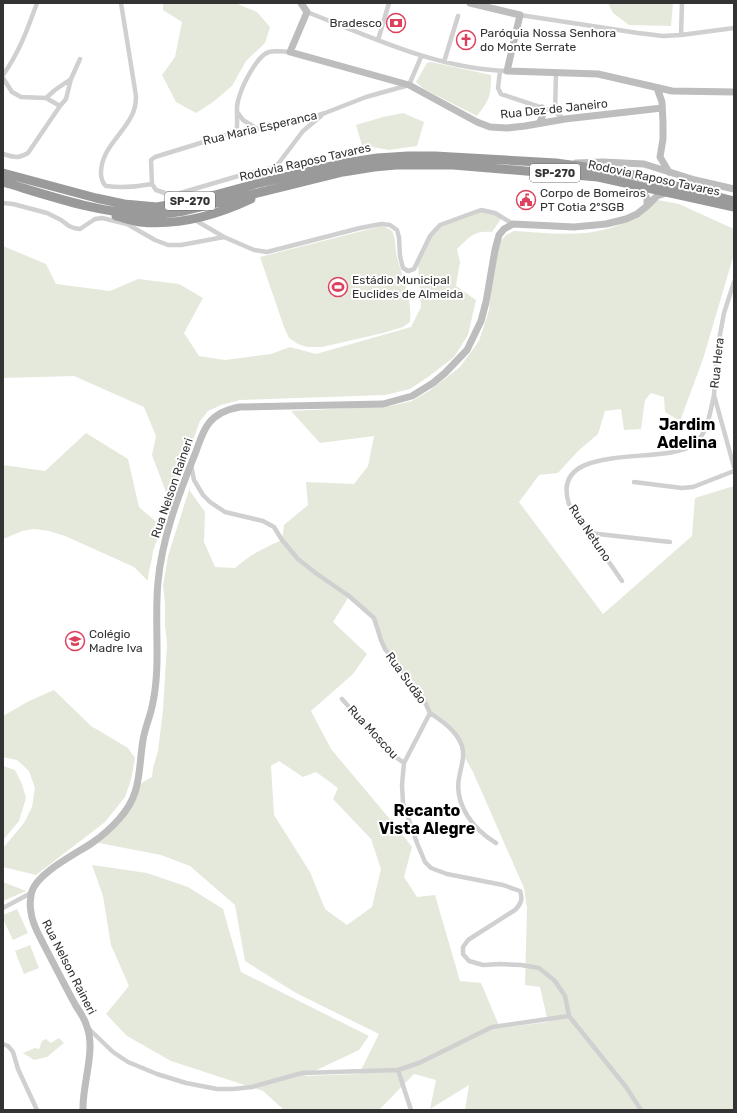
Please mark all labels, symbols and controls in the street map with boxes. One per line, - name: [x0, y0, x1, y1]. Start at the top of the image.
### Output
- bank icon: Bradesco: [385, 12, 407, 34]
- place label: Bradesco: [329, 16, 382, 30]
- place label: Paróquia Nossa Senhora do Monte Serrate: [480, 26, 616, 54]
- church icon: Paróquia Nossa Senhora do Monte Serrate: [455, 29, 477, 51]
- street label: Rua Dez de Janeiro: [500, 96, 608, 122]
- street label: Rua Maria Esperanca: [202, 108, 318, 148]
- street label: Rodovia Raposo Tavares: [238, 140, 372, 184]
- street label: Rodovia Raposo Tavares: [587, 157, 721, 199]
- road number: SP-270: [530, 164, 580, 182]
- place label: Corpo de Bomeiros PT Cotia 2ºSGB: [540, 186, 646, 214]
- public building icon: Corpo de Bomeiros PT Cotia 2ºSGB: [515, 189, 537, 211]
- road number: SP-270: [165, 192, 215, 210]
- place label: Estádio Municipal Euclides de Almeida: [352, 273, 463, 301]
- sports icon: Estádio Municipal Euclides de Almeida: [327, 276, 349, 298]
- street label: Rua Hera: [707, 337, 727, 389]
- district label: Jardim Adelina: [657, 415, 717, 452]
- street label: Rua Nelson Raineri: [148, 436, 196, 540]
- street label: Rua Netuno: [566, 502, 614, 564]
- place label: Colégio Madre Iva: [89, 627, 143, 655]
- school or university icon: Colégio Madre Iva: [64, 630, 86, 652]
- street label: Rua Sudão: [383, 650, 429, 706]
- street label: Rua Moscou: [345, 702, 401, 762]
- district label: Recanto Vista Alegre: [379, 801, 475, 838]
- street label: Rua Nelson Raineri: [39, 917, 99, 1017]

